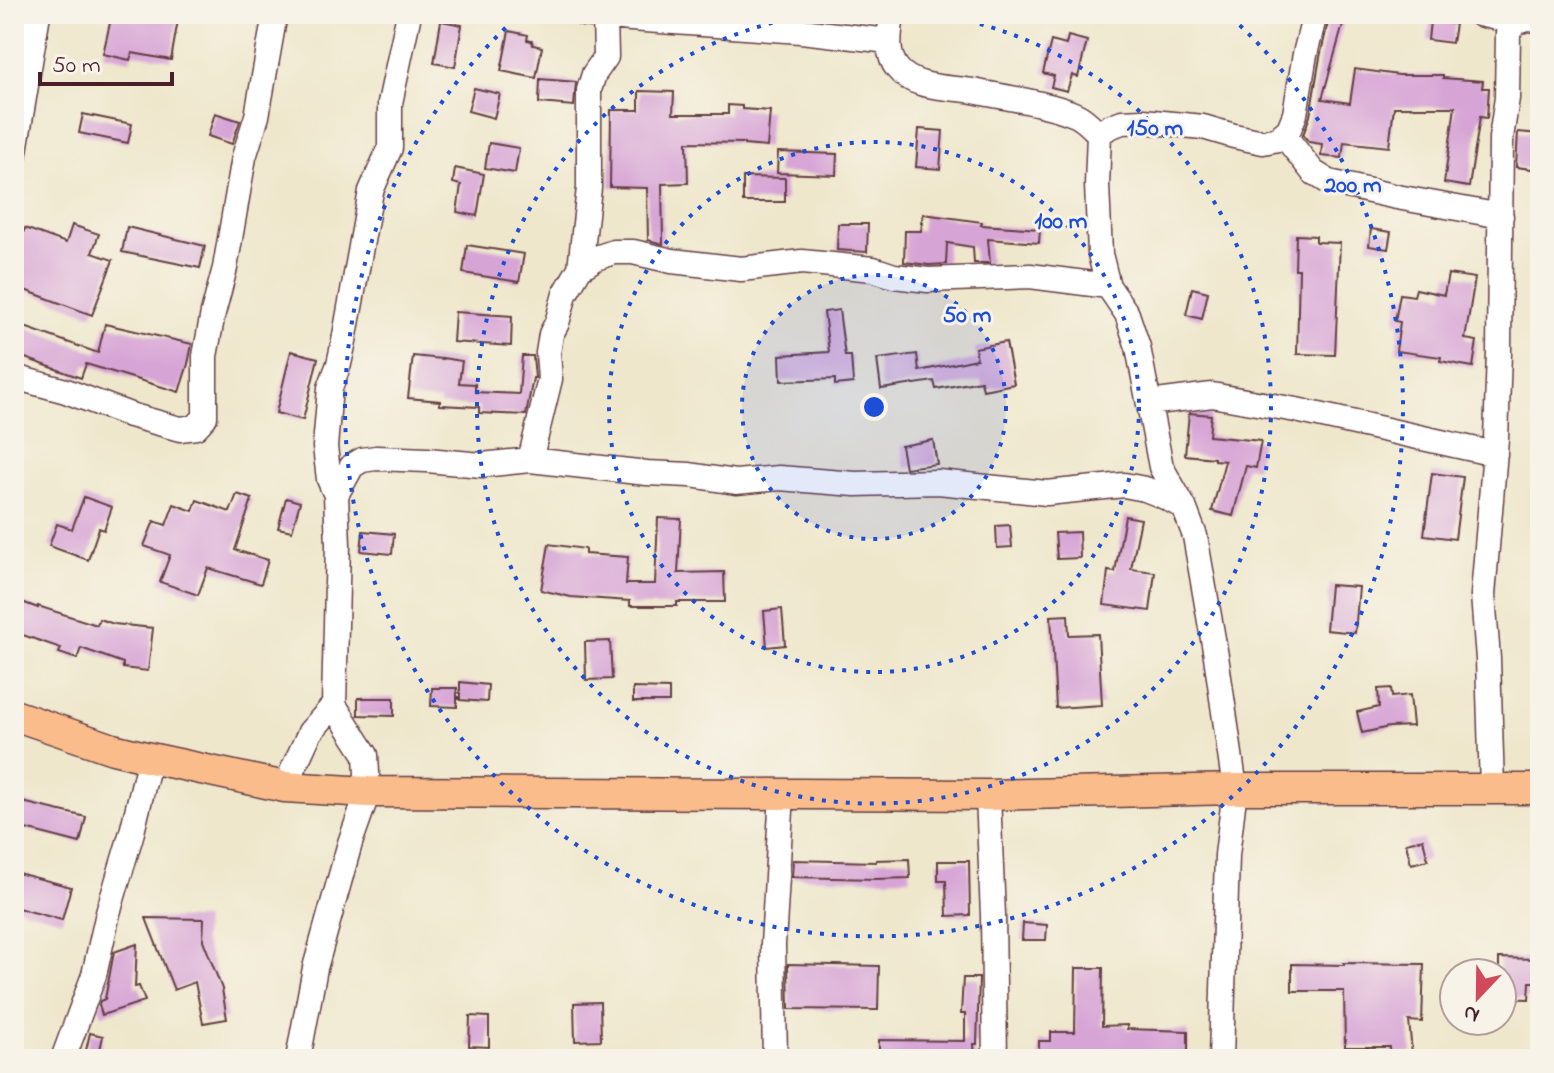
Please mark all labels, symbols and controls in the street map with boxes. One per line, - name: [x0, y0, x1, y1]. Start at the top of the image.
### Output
- scale bar: [40, 36, 172, 86]
- text: 50 m: [52, 49, 101, 84]
- text: 150 m: [1127, 112, 1184, 147]
- text: 200 m: [1323, 169, 1382, 204]
- text: 100 m: [1035, 205, 1088, 240]
- text: 50 m: [943, 299, 992, 334]
- centre of rings: [860, 393, 888, 421]
- north arrow: [1438, 957, 1518, 1037]
- text: N: [1459, 995, 1485, 1030]

